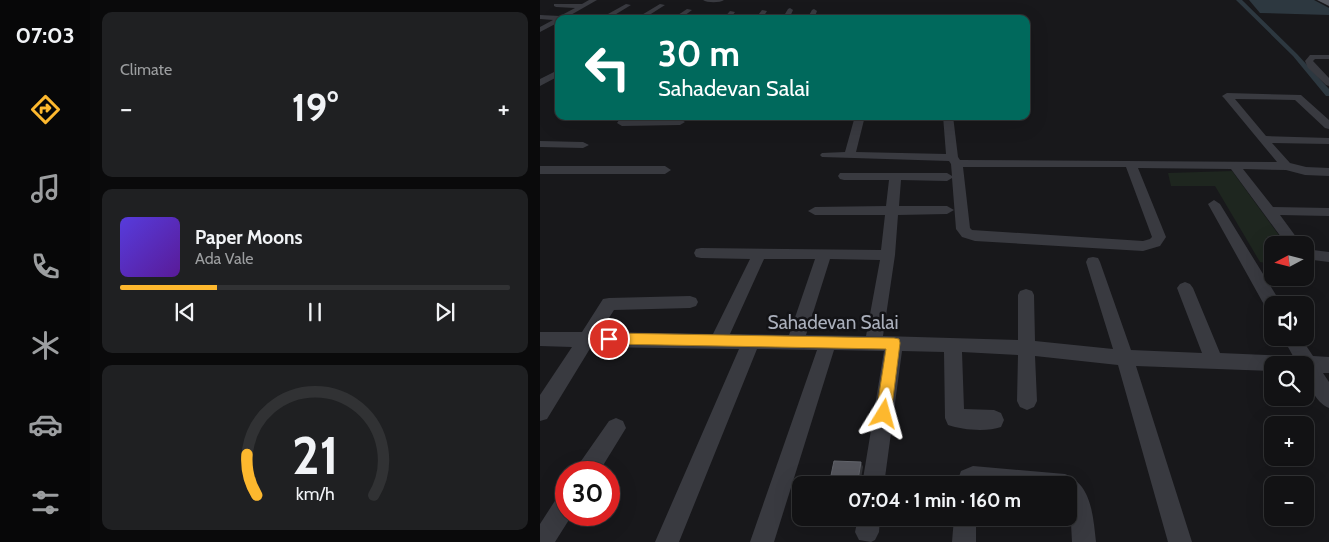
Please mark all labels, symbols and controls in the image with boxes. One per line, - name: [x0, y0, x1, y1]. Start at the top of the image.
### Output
- text: 07:03: [15, 22, 75, 49]
- text: 30 m: [658, 32, 740, 75]
- icon: left: [575, 35, 640, 100]
- text: Climate: [120, 60, 172, 79]
- text: Sahadevan Salai: [658, 75, 810, 102]
- text: 19°: [292, 84, 338, 131]
- text: −: [120, 91, 132, 125]
- text: +: [498, 91, 510, 125]
- icon: directions: [28, 92, 63, 127]
- icon: music: [28, 171, 63, 206]
- text: Paper Moons: [195, 226, 303, 249]
- north arrow: [1264, 236, 1314, 286]
- map controls: [1264, 236, 1314, 526]
- icon: phone: [28, 249, 63, 284]
- text: Ada Vale: [195, 249, 254, 268]
- button: sound: [1264, 296, 1314, 346]
- icon: previous: [171, 298, 199, 326]
- icon: pause: [301, 298, 329, 326]
- icon: next: [431, 298, 459, 326]
- street label: Sahadevan Salai: [768, 311, 898, 334]
- pin: [588, 318, 630, 360]
- icon: arrive: [595, 325, 623, 353]
- icon: climate: [28, 328, 63, 363]
- button: search: [1264, 356, 1314, 406]
- position arrow: [857, 387, 909, 439]
- icon: car: [28, 407, 63, 442]
- button: +: [1264, 416, 1314, 466]
- text: 21: [292, 424, 338, 487]
- speed limit sign: 30: [555, 461, 620, 526]
- button: −: [1264, 476, 1314, 526]
- text: km/h: [295, 483, 335, 504]
- icon: filters: [28, 485, 63, 520]
- text: 07:04 · 1 min · 160 m: [848, 489, 1021, 512]

